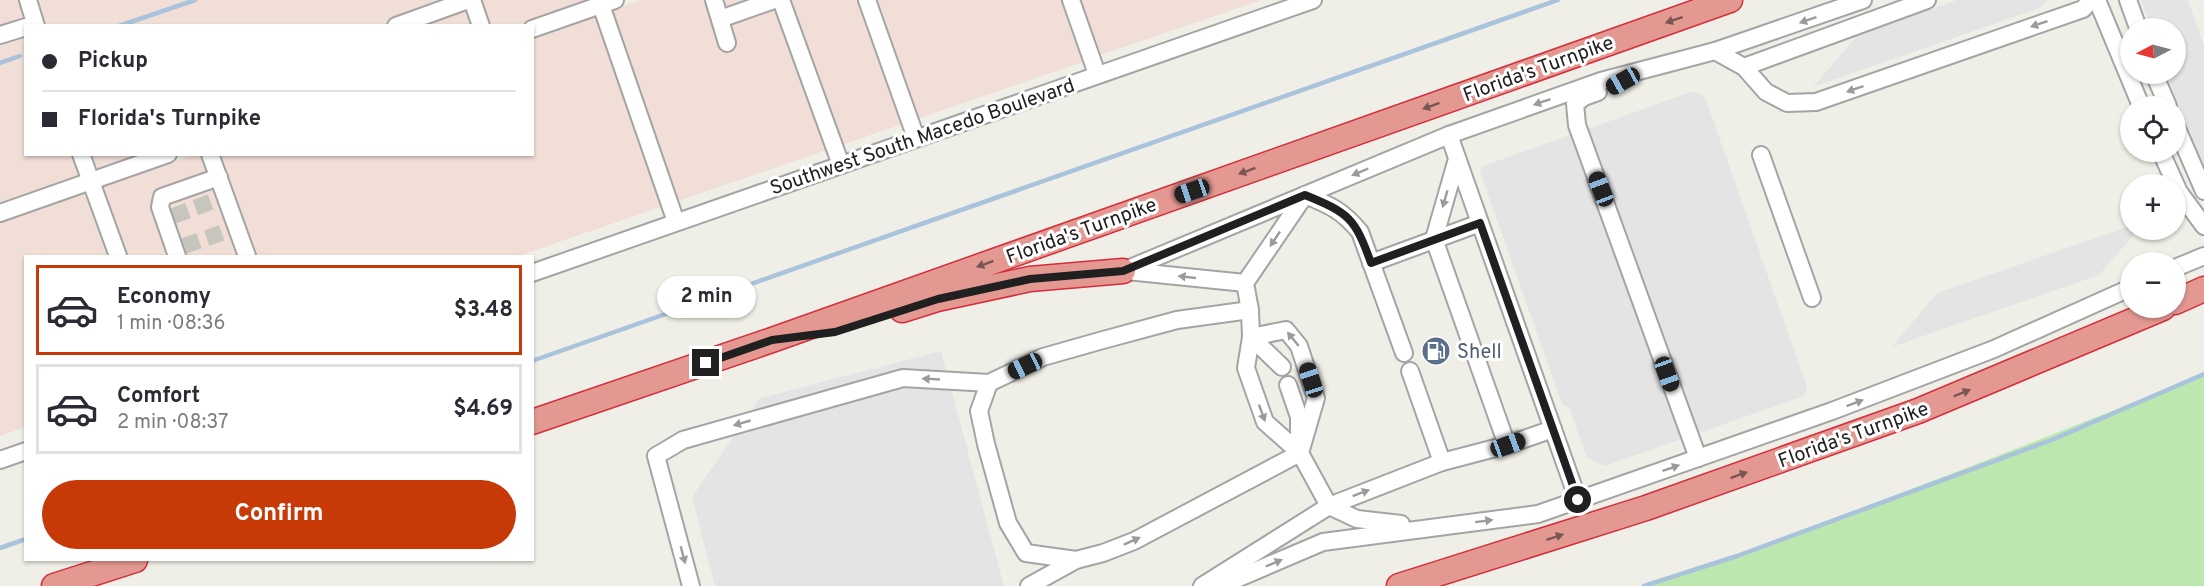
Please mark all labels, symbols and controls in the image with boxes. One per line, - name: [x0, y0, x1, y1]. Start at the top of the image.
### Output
- one-way arrow: [1665, 15, 1683, 25]
- one-way arrow: [1799, 15, 1817, 25]
- north arrow: [2120, 18, 2186, 84]
- map controls: [2120, 18, 2186, 318]
- one-way arrow: [2030, 20, 2048, 30]
- street label: Florida's Turnpike: [1460, 31, 1617, 109]
- text: Pickup: [78, 48, 148, 75]
- car: [1603, 64, 1643, 98]
- street label: Southwest South Macedo Boulevard: [767, 73, 1078, 202]
- one-way arrow: [1846, 84, 1864, 94]
- button: locate: [2120, 96, 2186, 162]
- one-way arrow: [1532, 98, 1550, 108]
- one-way arrow: [1422, 101, 1440, 111]
- text: Florida's Turnpike: [78, 106, 261, 133]
- one-way arrow: [1238, 167, 1256, 177]
- one-way arrow: [1350, 167, 1368, 177]
- car: [1586, 169, 1616, 209]
- button: +: [2120, 174, 2186, 240]
- car: [1172, 177, 1212, 205]
- one-way arrow: [1440, 190, 1450, 208]
- street label: Florida's Turnpike: [1003, 193, 1160, 271]
- one-way arrow: [1269, 230, 1281, 246]
- button: −: [2120, 252, 2186, 318]
- one-way arrow: [975, 260, 993, 270]
- one-way arrow: [1177, 272, 1196, 282]
- callout: 2 min: [656, 276, 756, 318]
- icon: car: [45, 283, 99, 337]
- text: Economy: [117, 284, 211, 311]
- text: 2 min: [680, 284, 733, 310]
- text: $3.48: [454, 297, 513, 324]
- text: 1 min · 08:36: [117, 311, 225, 337]
- one-way arrow: [1287, 332, 1300, 347]
- fuel station icon: Shell: [1420, 335, 1452, 367]
- place label: Shell: [1457, 340, 1502, 366]
- route end: [692, 349, 719, 376]
- car: [1005, 350, 1045, 382]
- car: [1652, 354, 1682, 394]
- car: [1297, 360, 1325, 400]
- one-way arrow: [921, 375, 940, 384]
- icon: car: [45, 382, 99, 436]
- text: Comfort: [117, 383, 200, 410]
- one-way arrow: [1953, 388, 1971, 398]
- text: $4.69: [453, 396, 513, 423]
- street label: Florida's Turnpike: [1775, 397, 1932, 475]
- one-way arrow: [1846, 398, 1864, 407]
- one-way arrow: [1257, 404, 1267, 422]
- text: 2 min · 08:37: [117, 410, 228, 436]
- one-way arrow: [733, 419, 751, 428]
- car: [1488, 430, 1528, 460]
- one-way arrow: [1662, 462, 1680, 472]
- one-way arrow: [1730, 469, 1748, 479]
- button: Confirm: [42, 480, 516, 549]
- route start: [1564, 486, 1591, 513]
- one-way arrow: [1353, 488, 1371, 498]
- one-way arrow: [1475, 516, 1494, 525]
- one-way arrow: [1546, 532, 1564, 541]
- one-way arrow: [1123, 537, 1140, 546]
- one-way arrow: [679, 546, 688, 564]
- one-way arrow: [1265, 558, 1283, 567]

